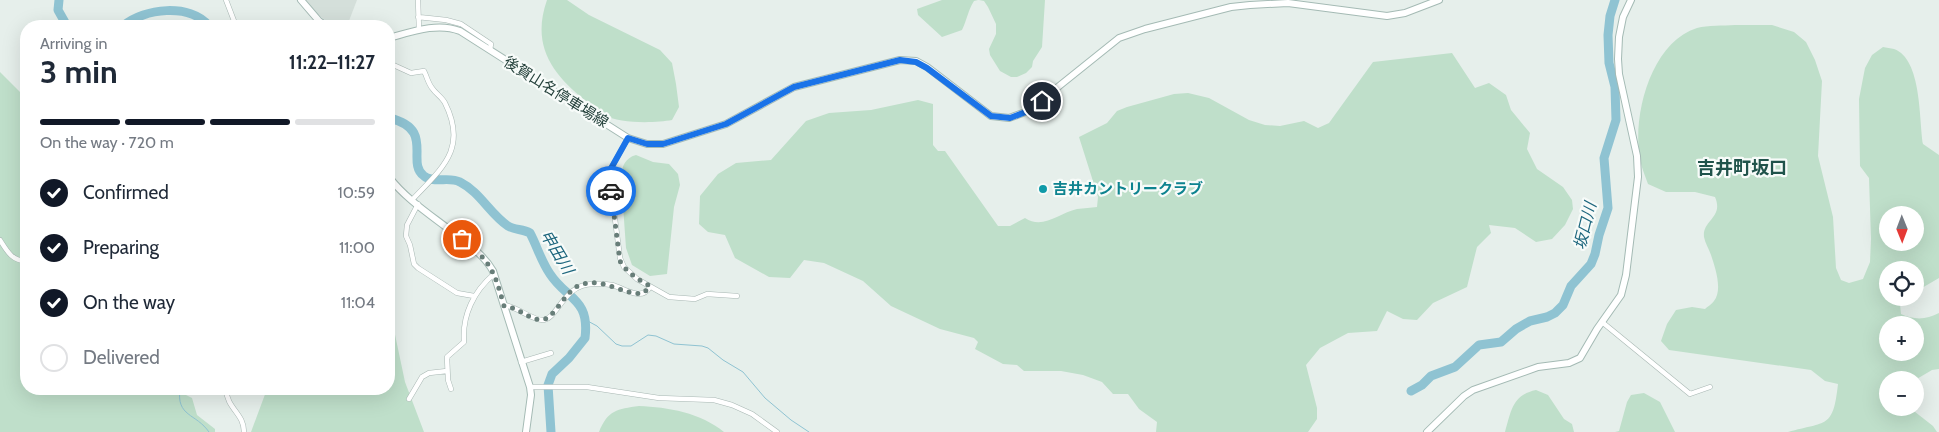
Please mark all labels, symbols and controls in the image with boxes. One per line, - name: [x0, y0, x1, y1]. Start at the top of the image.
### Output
- text: Arriving in: [40, 34, 107, 53]
- text: 11:22–11:27: [289, 51, 375, 74]
- text: 3 min: [40, 52, 118, 91]
- street label: 後賀山名停車場線: [500, 53, 612, 131]
- pin: [1021, 80, 1063, 122]
- icon: home: [1028, 87, 1056, 115]
- text: On the way · 720 m: [40, 133, 174, 152]
- district label: 吉井町坂口: [1697, 157, 1787, 179]
- courier: [586, 166, 636, 216]
- icon: car: [597, 177, 625, 205]
- icon: check: [40, 179, 68, 207]
- place label: 吉井カントリークラブ: [1053, 180, 1203, 198]
- text: Confirmed: [83, 181, 169, 204]
- text: 10:59: [338, 183, 375, 202]
- marker: 吉井カントリークラブ: [1037, 183, 1049, 195]
- water label: 坂口川: [1570, 198, 1601, 252]
- north arrow: [1879, 206, 1924, 251]
- map controls: [1879, 206, 1924, 416]
- pin: [441, 218, 483, 260]
- icon: bag: [448, 225, 476, 253]
- water label: 申田川: [536, 227, 579, 279]
- icon: check: [40, 234, 68, 262]
- text: Preparing: [83, 236, 159, 259]
- text: 11:00: [339, 238, 375, 257]
- button: locate: [1879, 261, 1924, 306]
- icon: check: [40, 289, 68, 317]
- text: On the way: [83, 291, 175, 314]
- text: 11:04: [341, 293, 375, 312]
- button: +: [1879, 316, 1924, 361]
- text: Delivered: [83, 346, 160, 369]
- button: −: [1879, 371, 1924, 416]

